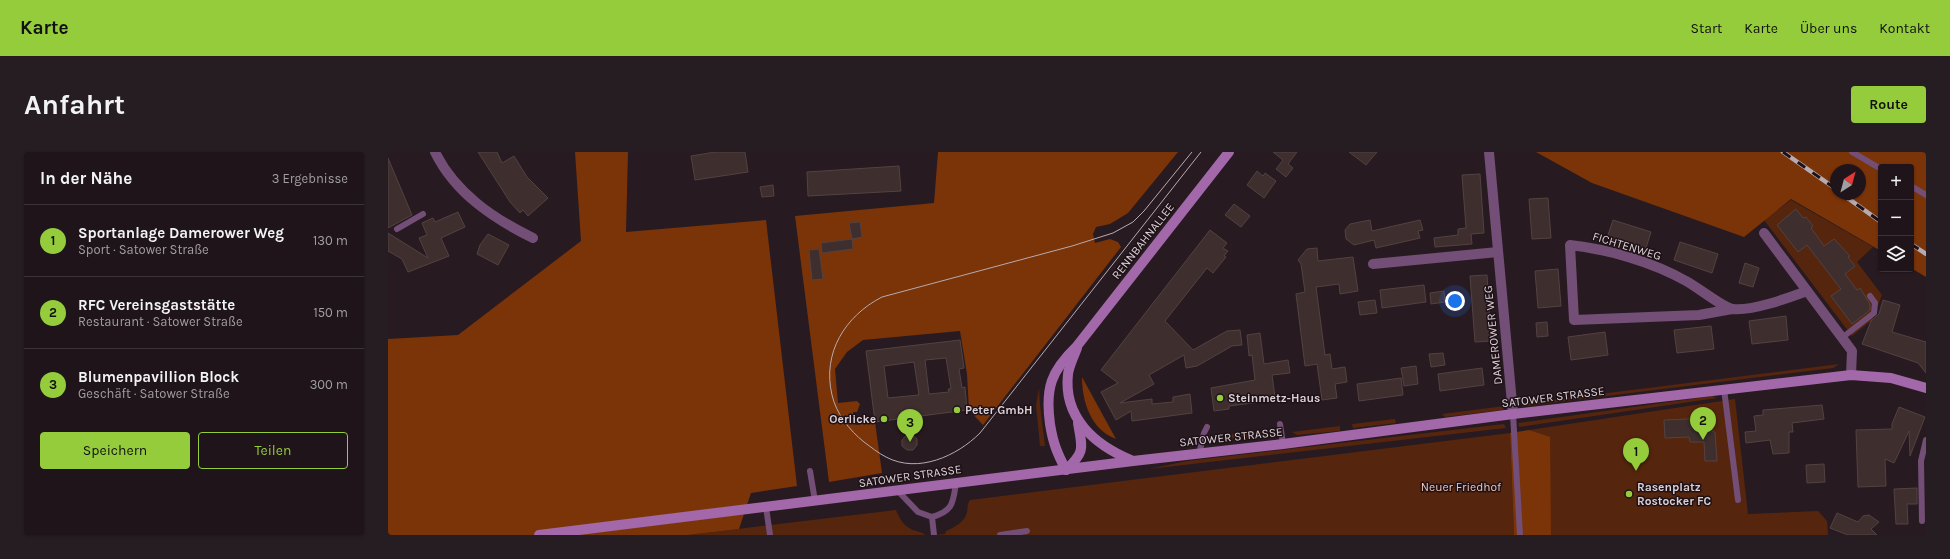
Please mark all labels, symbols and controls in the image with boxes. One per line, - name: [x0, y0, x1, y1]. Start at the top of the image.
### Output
- text: Karte: [20, 17, 69, 39]
- text: Start: [1690, 20, 1722, 37]
- text: Karte: [1744, 20, 1778, 37]
- text: Über uns: [1800, 20, 1857, 37]
- text: Kontakt: [1879, 20, 1930, 37]
- button: Route: [1851, 86, 1926, 123]
- text: Anfahrt: [24, 88, 125, 121]
- north arrow: [1830, 164, 1866, 200]
- map controls: [1878, 164, 1914, 272]
- button: +: [1878, 164, 1914, 200]
- text: In der Nähe: [40, 168, 132, 188]
- text: 3 Ergebnisse: [272, 171, 348, 186]
- street label: RENNBAHNALLEE: [1109, 200, 1177, 282]
- button: −: [1878, 200, 1914, 236]
- text: Sportanlage Damerower Weg: [78, 224, 284, 242]
- street label: FICHTENWEG: [1591, 229, 1663, 263]
- text: 1: [51, 233, 55, 248]
- text: 130 m: [313, 233, 348, 248]
- button: layers: [1878, 236, 1914, 272]
- text: Sport · Satower Straße: [78, 242, 209, 257]
- street label: DAMEROWER WEG: [1481, 285, 1505, 385]
- your location: [1445, 291, 1465, 311]
- text: RFC Vereinsgaststätte: [78, 296, 235, 314]
- text: 2: [49, 305, 57, 320]
- text: 150 m: [313, 305, 348, 320]
- text: Restaurant · Satower Straße: [78, 314, 243, 329]
- text: Blumenpavillion Block: [78, 368, 239, 386]
- text: 3: [49, 377, 57, 392]
- text: 300 m: [310, 377, 348, 392]
- street label: SATOWER STRASSE: [1501, 384, 1605, 410]
- text: Geschäft · Satower Straße: [78, 386, 230, 401]
- place label: Steinmetz-Haus: [1228, 391, 1320, 405]
- marker: Steinmetz-Haus: [1215, 393, 1225, 403]
- place label: Peter GmbH: [965, 403, 1033, 417]
- marker: Peter GmbH: [952, 405, 962, 415]
- pin: 2: [1690, 407, 1716, 440]
- pin: 3: [897, 409, 923, 442]
- place label: Oerlicke: [829, 412, 876, 426]
- marker: Oerlicke: [879, 414, 889, 424]
- street label: SATOWER STRASSE: [1179, 425, 1283, 449]
- button: Speichern: [40, 432, 190, 469]
- button: Teilen: [198, 432, 348, 469]
- pin: 1: [1623, 438, 1649, 471]
- street label: SATOWER STRASSE: [858, 462, 962, 490]
- park label: Neuer Friedhof: [1421, 480, 1502, 494]
- place label: Rasenplatz Rostocker FC: [1637, 480, 1711, 508]
- marker: Rasenplatz Rostocker FC: [1624, 489, 1634, 499]

